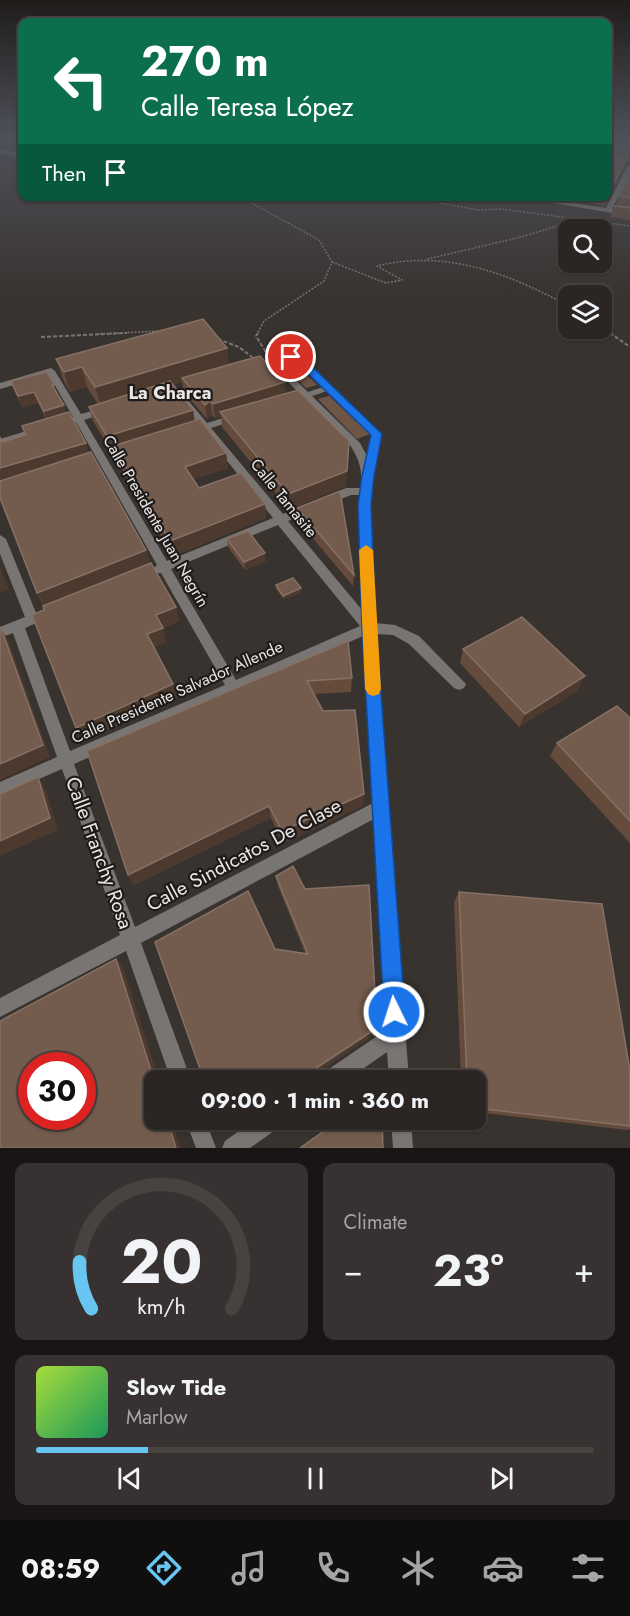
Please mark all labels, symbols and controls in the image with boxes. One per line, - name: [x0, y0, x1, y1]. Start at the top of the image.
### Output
- text: 270 m: [141, 31, 269, 92]
- icon: left: [42, 42, 120, 120]
- text: Calle Teresa López: [141, 87, 354, 126]
- icon: arrive: [99, 156, 132, 189]
- text: Then: [42, 157, 87, 189]
- map controls: [558, 219, 612, 339]
- button: search: [558, 219, 612, 273]
- button: layers: [558, 285, 612, 339]
- pin: [265, 331, 316, 382]
- icon: arrive: [274, 340, 307, 373]
- district label: La Charca: [129, 380, 211, 406]
- street label: Calle Presidente Juan Negrín: [97, 431, 215, 611]
- street label: Calle Tamasite: [245, 454, 323, 542]
- street label: Calle Presidente Salvador Allende: [68, 635, 286, 749]
- street label: Calle Franchy Rosa: [58, 773, 140, 933]
- street label: Calle Sindicatos De Clase: [141, 791, 347, 919]
- position arrow: [362, 980, 426, 1044]
- speed limit sign: 30: [18, 1052, 96, 1130]
- text: 09:00 · 1 min · 360 m: [201, 1084, 429, 1116]
- text: Climate: [344, 1208, 407, 1237]
- text: 20: [120, 1216, 202, 1306]
- text: 23°: [433, 1238, 504, 1303]
- text: −: [344, 1247, 363, 1294]
- text: +: [574, 1247, 594, 1294]
- text: km/h: [137, 1291, 185, 1322]
- text: Slow Tide: [126, 1371, 226, 1403]
- text: Marlow: [126, 1403, 188, 1432]
- icon: previous: [113, 1462, 146, 1495]
- icon: pause: [299, 1462, 332, 1495]
- icon: next: [485, 1462, 518, 1495]
- icon: directions: [143, 1547, 185, 1589]
- icon: music: [228, 1547, 270, 1589]
- icon: phone: [312, 1547, 354, 1589]
- icon: climate: [397, 1547, 439, 1589]
- icon: car: [482, 1547, 524, 1589]
- icon: filters: [567, 1547, 609, 1589]
- text: 08:59: [21, 1549, 100, 1588]

